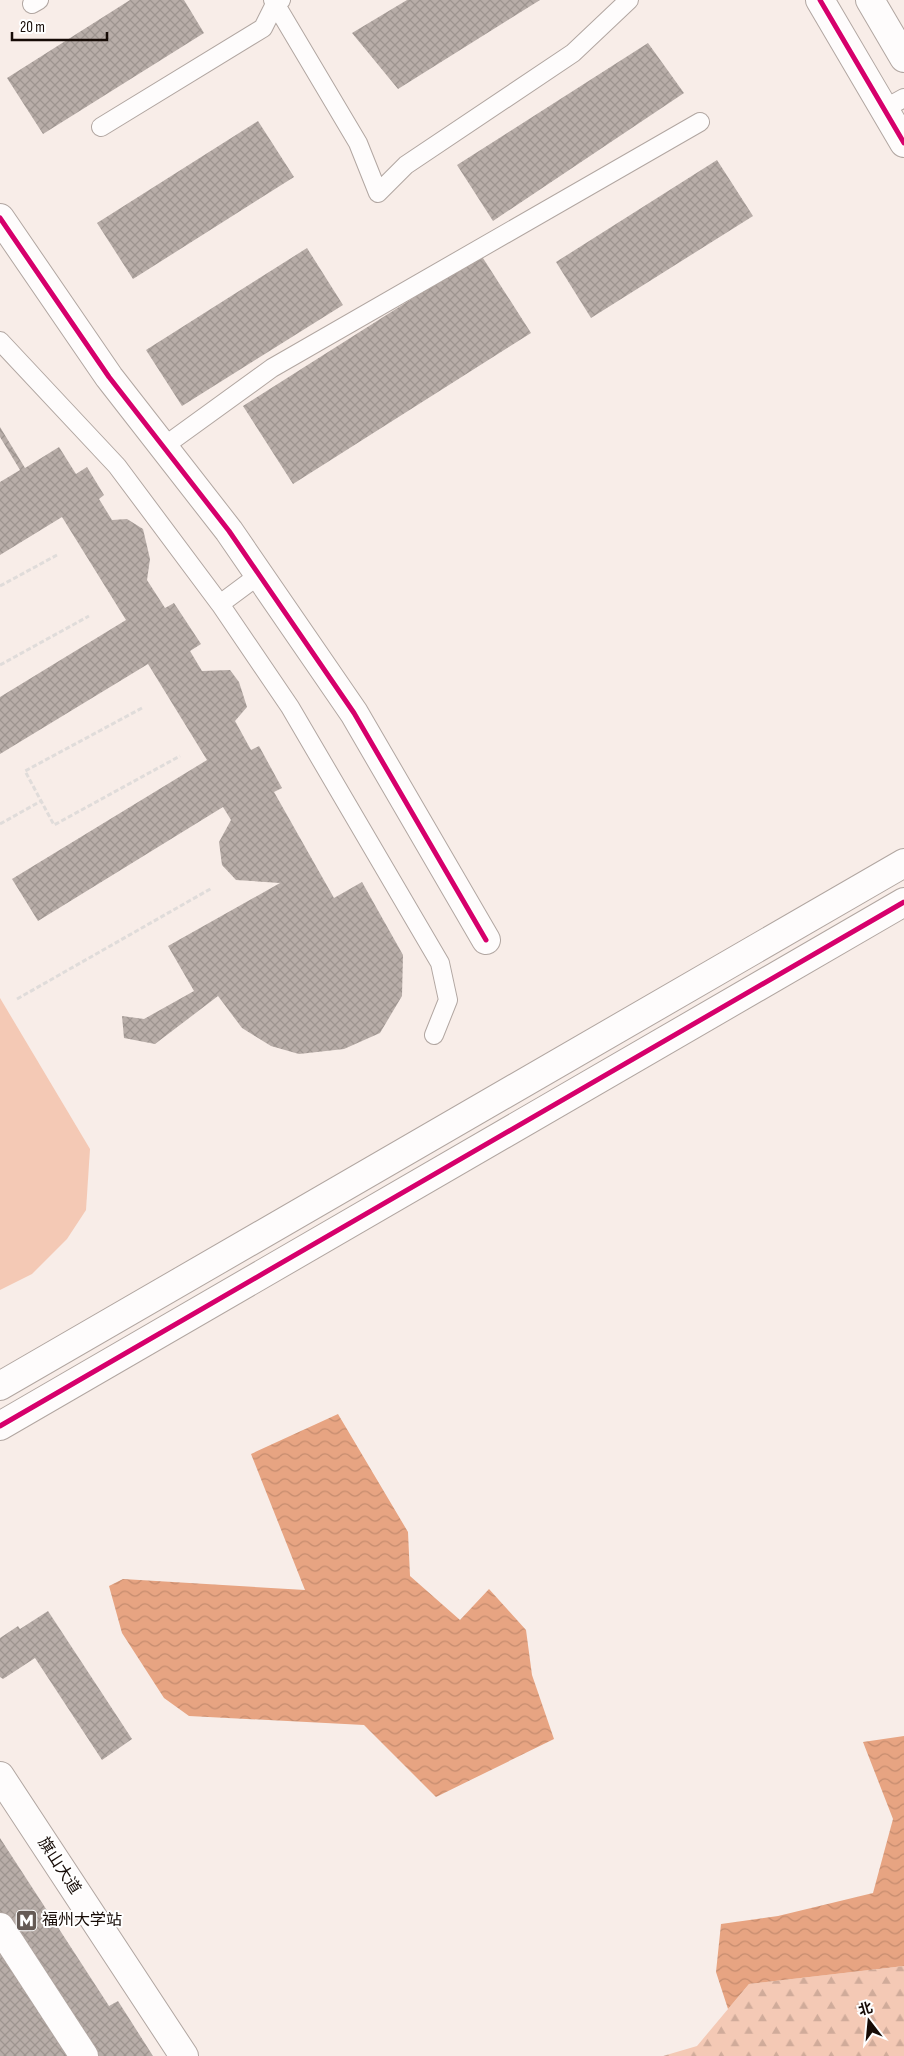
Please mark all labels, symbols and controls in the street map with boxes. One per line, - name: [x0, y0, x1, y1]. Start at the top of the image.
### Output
- scale bar: [12, 10, 108, 42]
- text: 20 m: [20, 18, 45, 37]
- street label: 旗山大道: [34, 1834, 84, 1898]
- metro station icon: 福州大学站: [14, 1908, 38, 1932]
- place label: 福州大学站: [42, 1911, 122, 1930]
- north arrow: [844, 1996, 894, 2046]
- text: 北: [856, 1999, 875, 2019]

